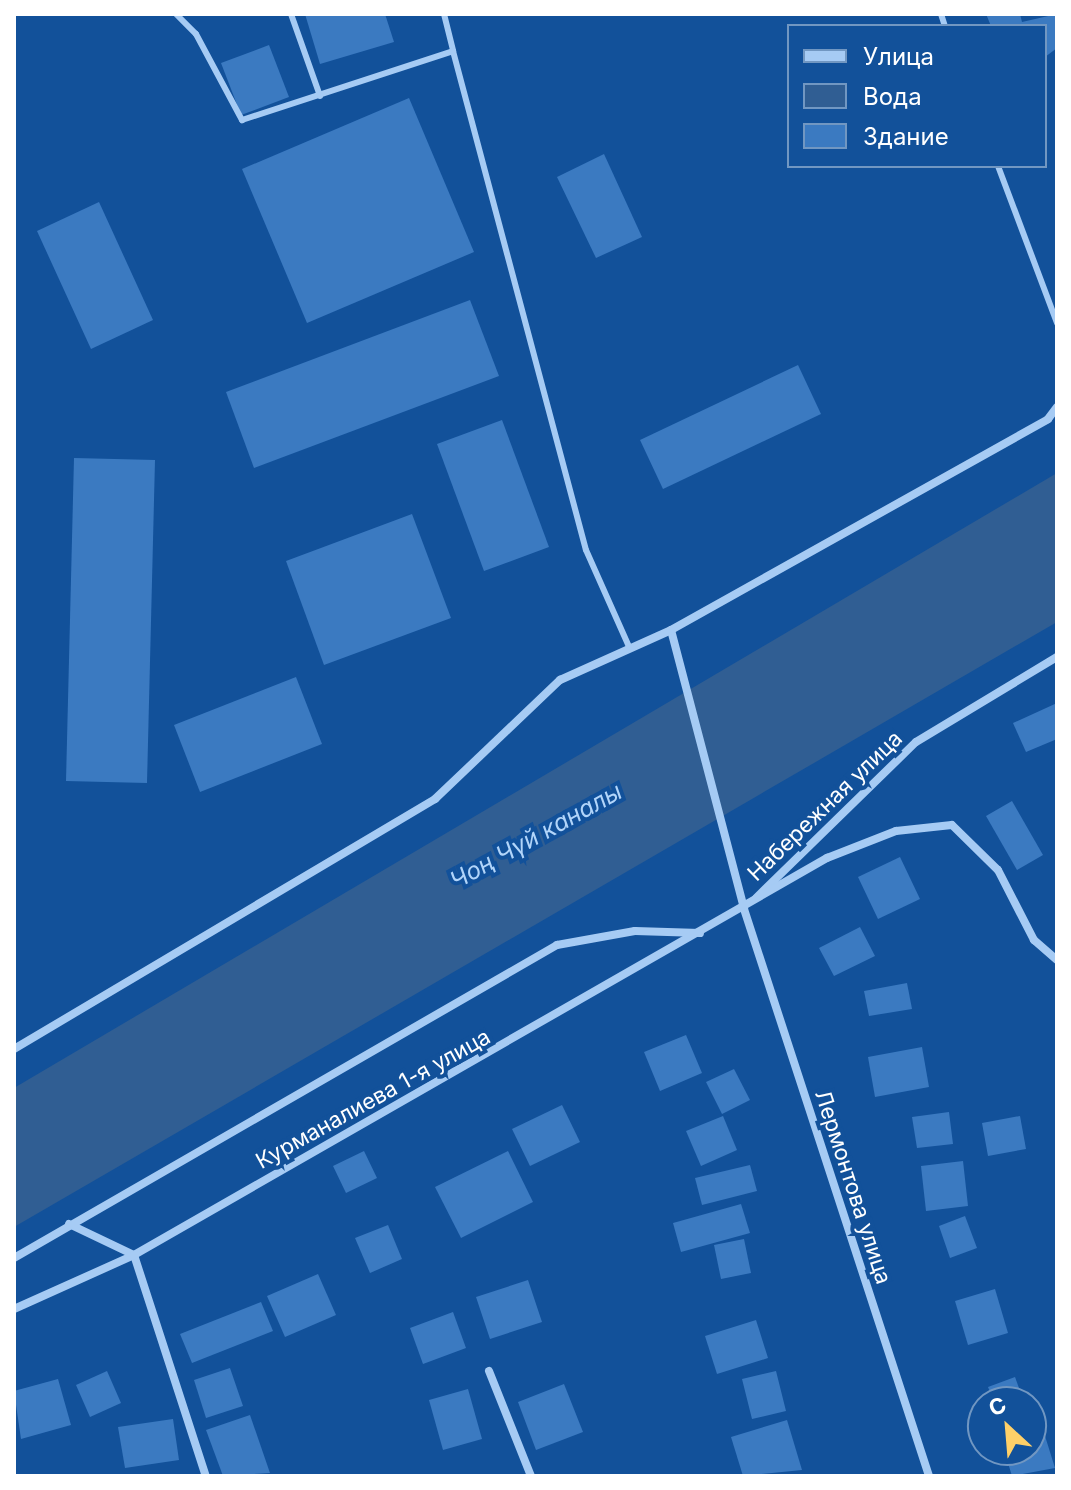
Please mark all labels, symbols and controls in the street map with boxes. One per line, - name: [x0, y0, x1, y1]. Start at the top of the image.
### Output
- legend: [787, 24, 1047, 168]
- text: Улица: [863, 42, 934, 71]
- text: Вода: [863, 82, 922, 111]
- text: Здание: [863, 122, 949, 151]
- street label: Набережная улица: [742, 725, 908, 887]
- water label: Чоң Чүй каналы: [445, 777, 627, 895]
- street label: Курманалиева 1-я улица: [251, 1024, 495, 1174]
- street label: Лермонтова улица: [809, 1087, 897, 1287]
- north arrow: [967, 1386, 1047, 1466]
- text: С: [984, 1391, 1010, 1421]

